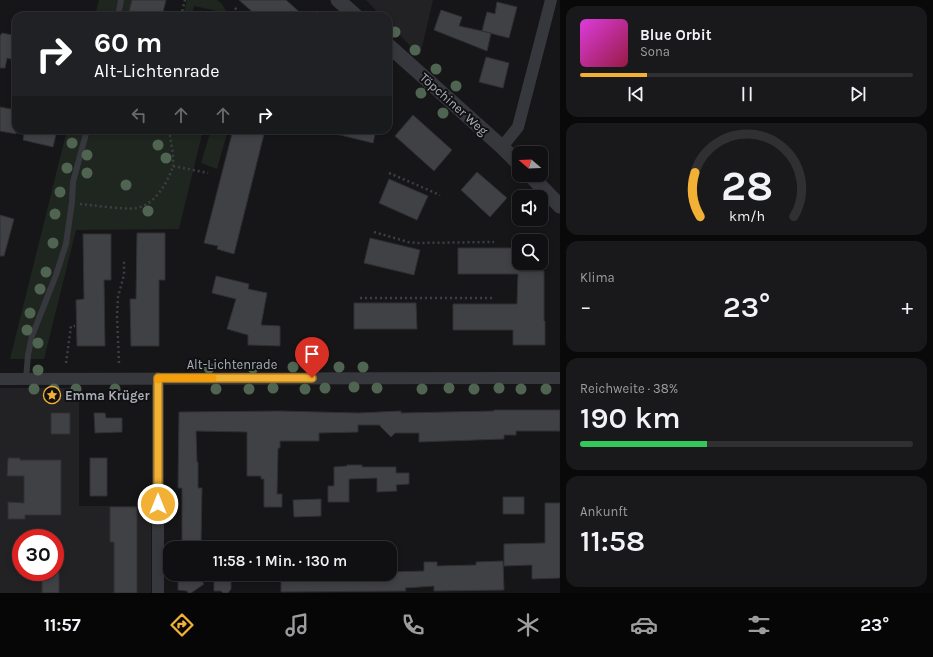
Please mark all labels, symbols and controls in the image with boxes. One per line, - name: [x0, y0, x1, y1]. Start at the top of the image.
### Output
- text: 60 m: [94, 26, 162, 59]
- text: Blue Orbit: [640, 26, 712, 44]
- icon: right: [28, 28, 80, 80]
- text: Sona: [640, 44, 670, 59]
- text: Alt-Lichtenrade: [94, 60, 220, 82]
- street label: Töpchiner Weg: [417, 70, 492, 139]
- icon: previous: [625, 83, 647, 105]
- icon: pause: [736, 83, 758, 105]
- icon: next: [847, 83, 869, 105]
- icon: left: [128, 104, 150, 126]
- icon: ahead: [170, 104, 192, 126]
- icon: ahead: [212, 104, 234, 126]
- icon: right: [254, 104, 276, 126]
- north arrow: [512, 146, 548, 182]
- map controls: [512, 146, 548, 270]
- text: 28: [720, 162, 773, 210]
- button: sound: [512, 190, 548, 226]
- text: km/h: [728, 208, 765, 225]
- button: search: [512, 234, 548, 270]
- text: Klima: [580, 270, 615, 285]
- text: 23°: [723, 289, 770, 325]
- text: −: [580, 294, 592, 320]
- text: +: [901, 294, 913, 320]
- pin: [295, 337, 329, 378]
- icon: arrive: [301, 343, 323, 365]
- street label: Alt-Lichtenrade: [187, 357, 278, 372]
- text: Reichweite · 38%: [580, 381, 678, 396]
- place icon: Emma Krüger: [42, 385, 62, 405]
- place label: Emma Krüger: [65, 388, 150, 403]
- text: 190 km: [580, 400, 681, 436]
- position arrow: [137, 483, 179, 525]
- text: Ankunft: [580, 504, 628, 519]
- text: 11:58: [580, 523, 645, 559]
- speed limit sign: 30: [12, 529, 64, 581]
- text: 11:58 · 1 Min. · 130 m: [213, 552, 347, 570]
- icon: directions: [168, 611, 196, 639]
- icon: music: [283, 611, 311, 639]
- icon: phone: [399, 611, 427, 639]
- icon: climate: [514, 611, 542, 639]
- icon: car: [630, 611, 658, 639]
- icon: filters: [745, 611, 773, 639]
- text: 11:57: [44, 614, 81, 636]
- text: 23°: [860, 614, 889, 636]

